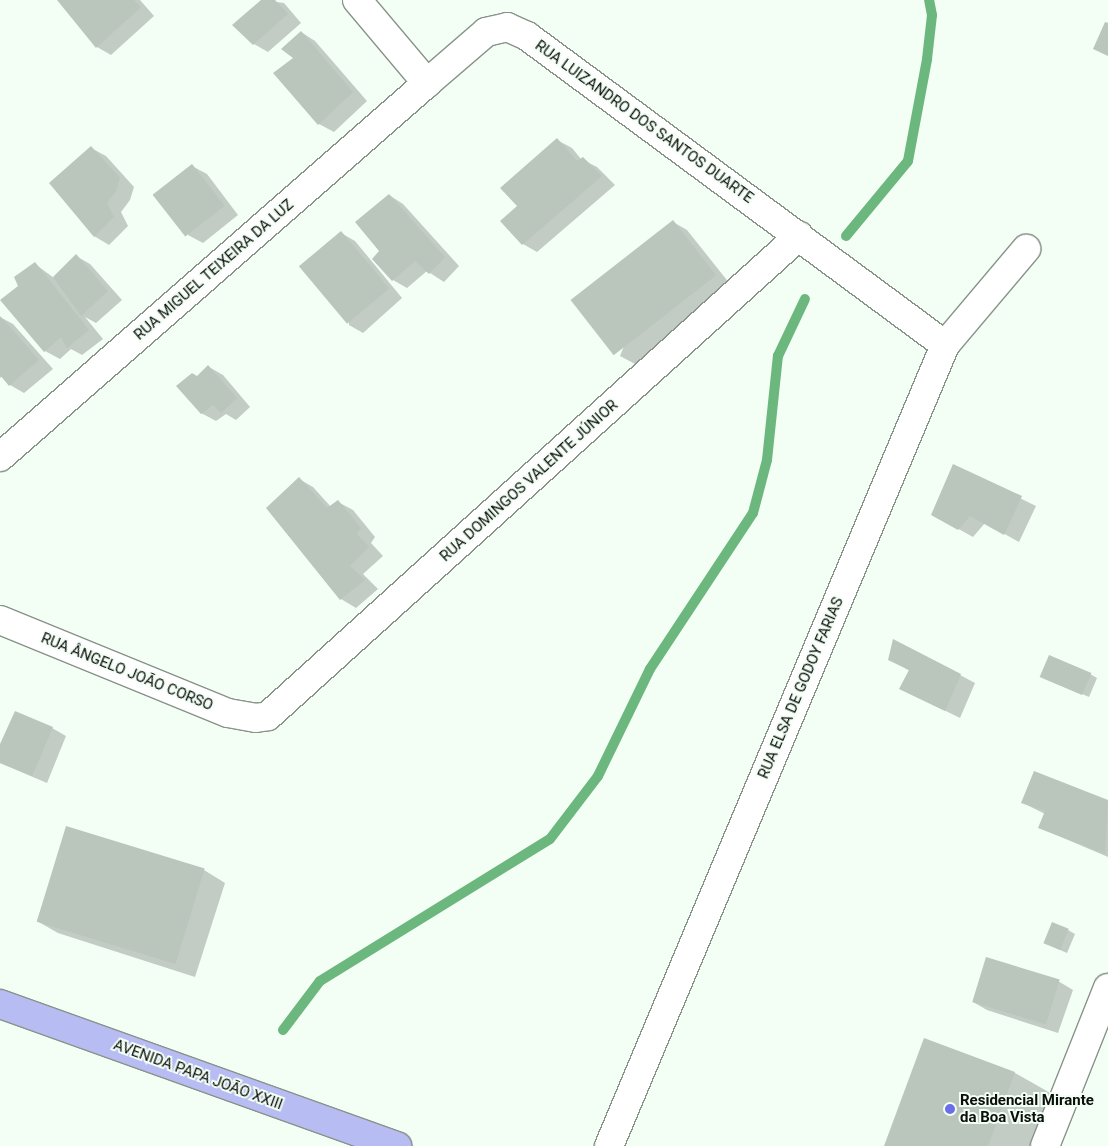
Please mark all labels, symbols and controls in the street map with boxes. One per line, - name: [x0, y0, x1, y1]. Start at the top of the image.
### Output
- street label: RUA LUIZANDRO DOS SANTOS DUARTE: [531, 37, 757, 207]
- street label: RUA MIGUEL TEIXEIRA DA LUZ: [130, 196, 298, 344]
- street label: RUA DOMINGOS VALENTE JÚNIOR: [436, 396, 622, 566]
- street label: RUA ELSA DE GODOY FARIAS: [755, 594, 847, 782]
- street label: RUA ÂNGELO JOÃO CORSO: [38, 629, 216, 715]
- street label: AVENIDA PAPA JOÃO XXIII: [111, 1036, 285, 1114]
- place label: Residencial Mirante da Boa Vista: [960, 1091, 1094, 1126]
- marker: Residencial Mirante da Boa Vista: [944, 1103, 956, 1115]

